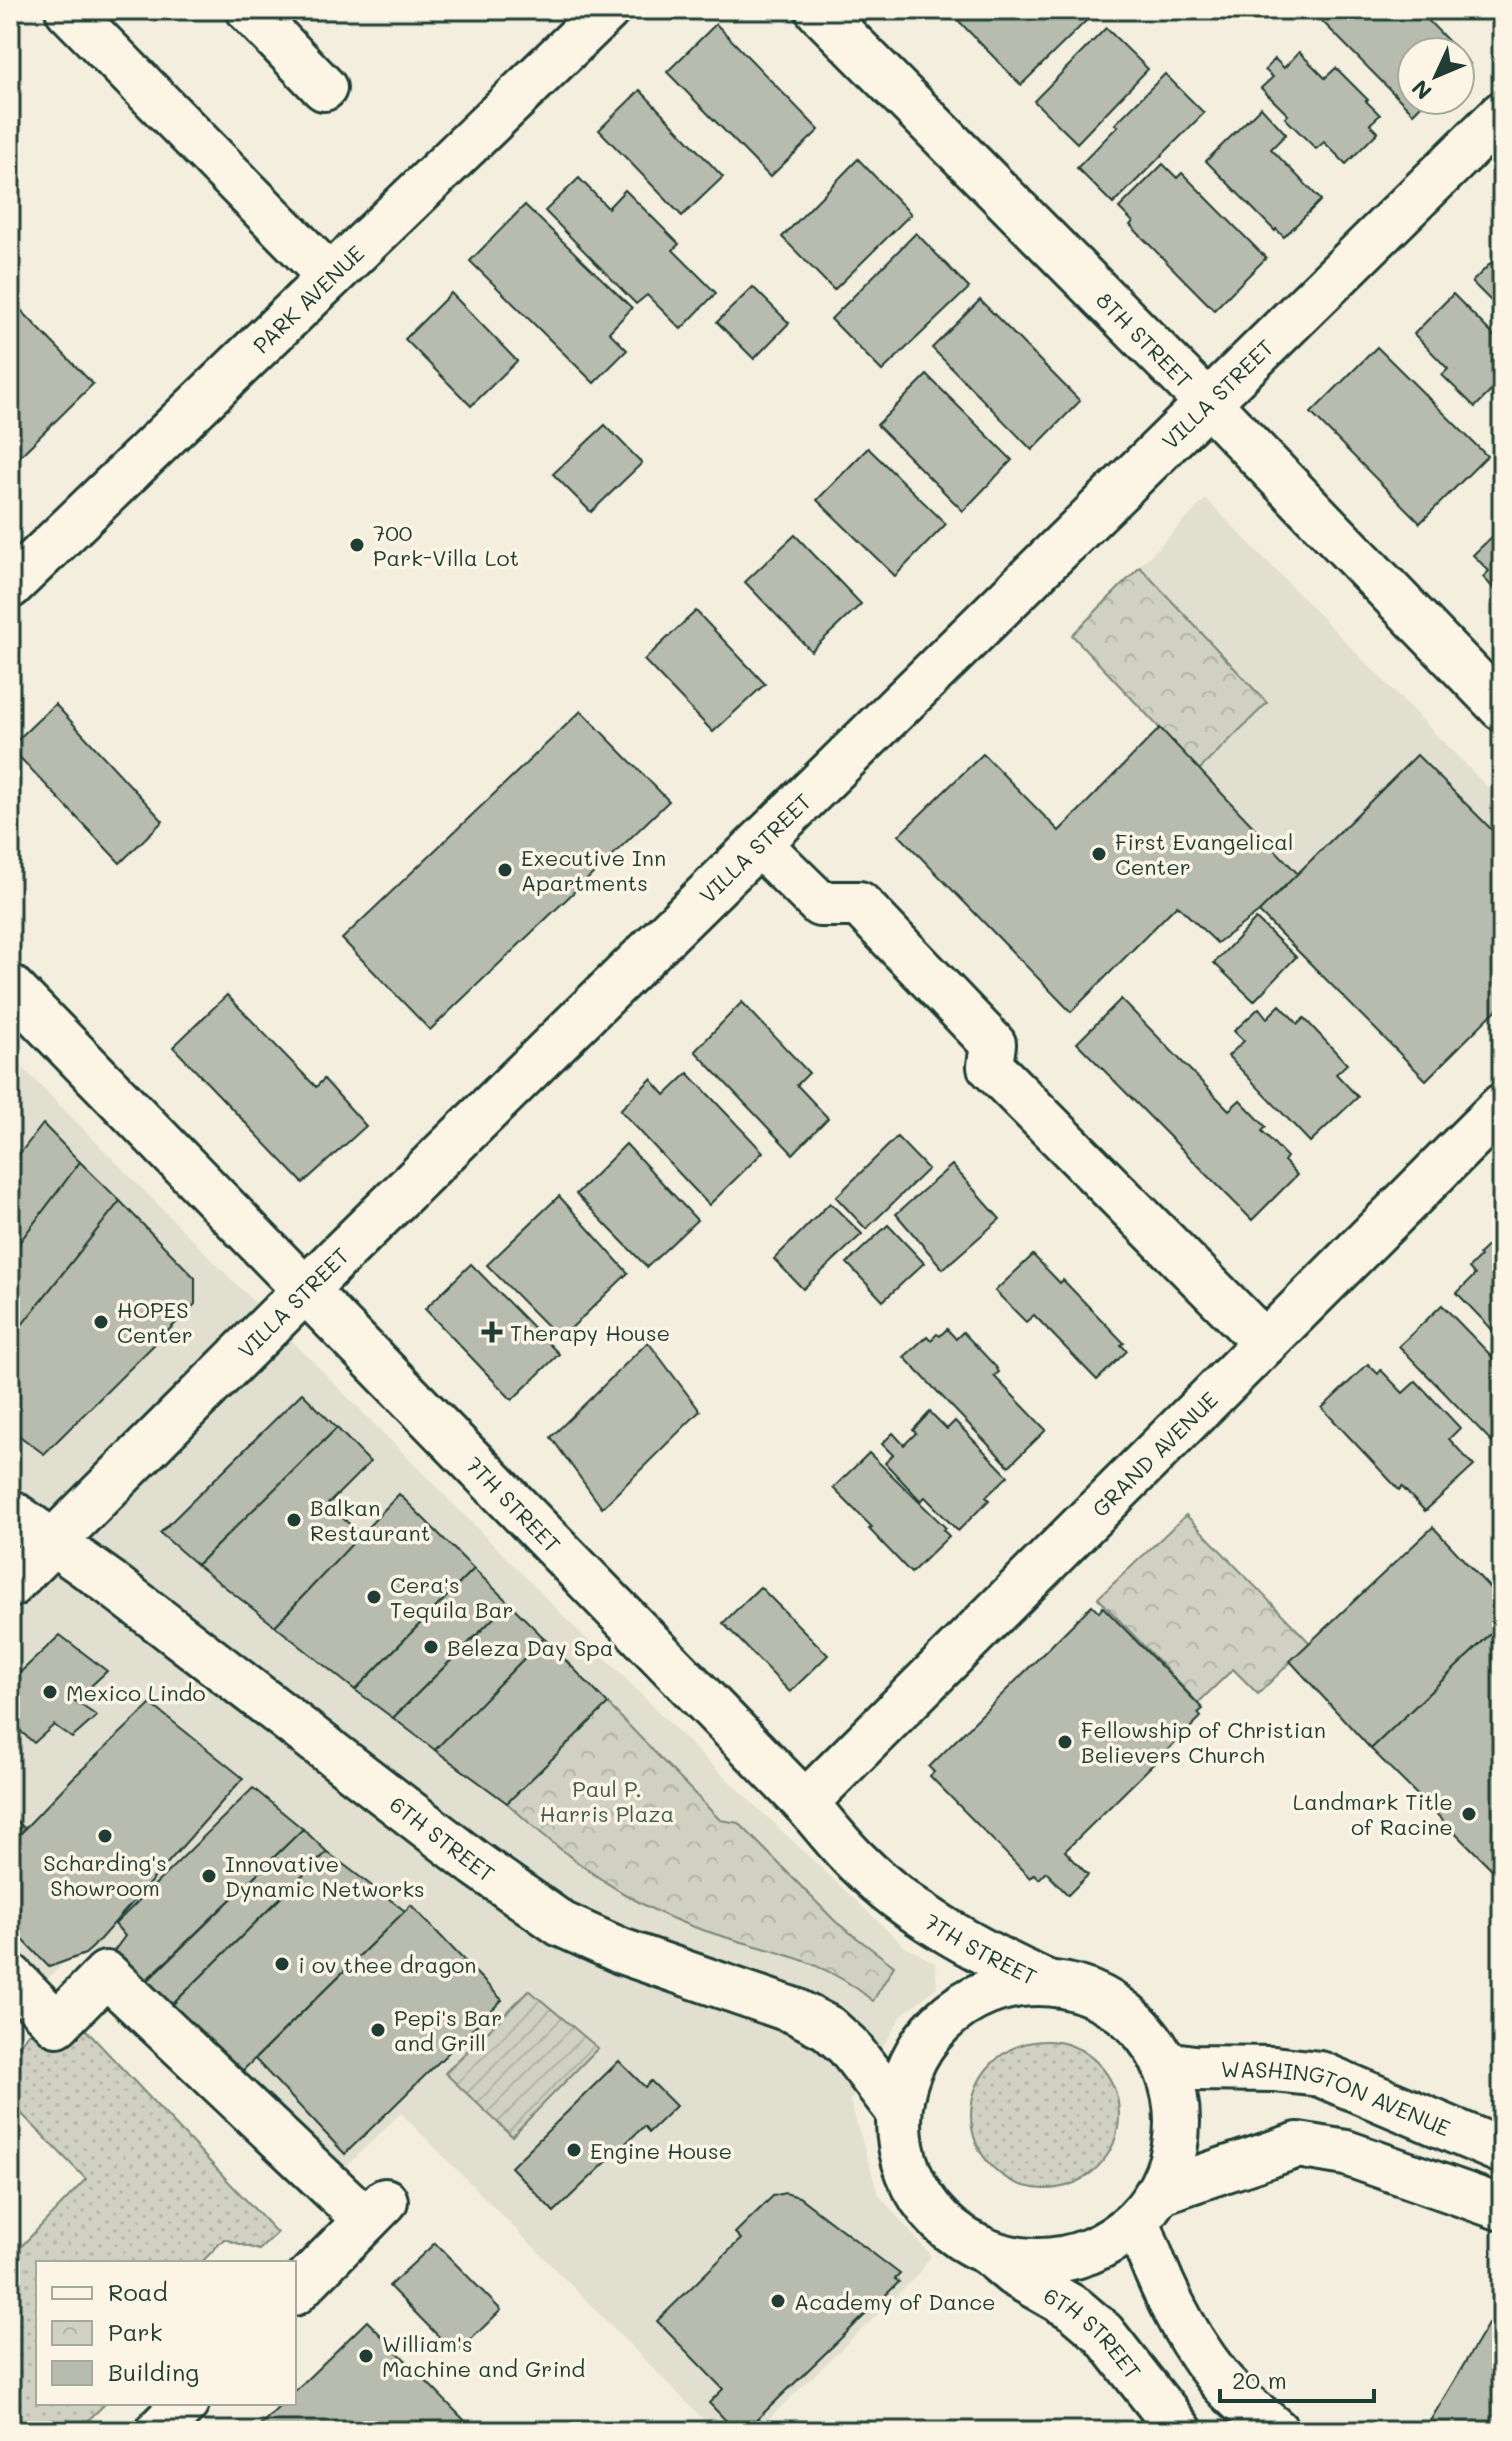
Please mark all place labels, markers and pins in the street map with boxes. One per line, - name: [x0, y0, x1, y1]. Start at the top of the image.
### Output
- place label: 700 Park-Villa Lot: [373, 518, 519, 572]
- marker: 700 Park-Villa Lot: [348, 536, 366, 554]
- place label: First Evangelical Center: [1115, 827, 1293, 881]
- place label: Executive Inn Apartments: [521, 843, 666, 897]
- marker: First Evangelical Center: [1090, 845, 1108, 863]
- marker: Executive Inn Apartments: [496, 861, 514, 879]
- place label: HOPES Center: [117, 1295, 193, 1349]
- marker: HOPES Center: [92, 1313, 110, 1331]
- place label: Therapy House: [510, 1318, 670, 1347]
- marker: Therapy House: [481, 1321, 503, 1343]
- place label: Balkan Restaurant: [310, 1493, 430, 1547]
- marker: Balkan Restaurant: [285, 1511, 303, 1529]
- place label: Cera's Tequila Bar: [390, 1570, 513, 1624]
- marker: Cera's Tequila Bar: [365, 1588, 383, 1606]
- place label: Beleza Day Spa: [447, 1633, 613, 1662]
- marker: Beleza Day Spa: [422, 1638, 440, 1656]
- place label: Mexico Lindo: [66, 1678, 206, 1707]
- marker: Mexico Lindo: [41, 1683, 59, 1701]
- place label: Fellowship of Christian Believers Church: [1081, 1715, 1326, 1769]
- marker: Fellowship of Christian Believers Church: [1056, 1733, 1074, 1751]
- place label: Landmark Title of Racine: [1293, 1787, 1453, 1841]
- marker: Landmark Title of Racine: [1460, 1805, 1478, 1823]
- marker: Scharding's Showroom: [96, 1827, 114, 1845]
- place label: Scharding's Showroom: [43, 1848, 167, 1902]
- place label: Innovative Dynamic Networks: [225, 1849, 425, 1903]
- marker: Innovative Dynamic Networks: [200, 1867, 218, 1885]
- place label: i ov thee dragon: [298, 1950, 477, 1979]
- marker: i ov thee dragon: [273, 1955, 291, 1973]
- place label: Pepi's Bar and Grill: [394, 2003, 502, 2057]
- marker: Pepi's Bar and Grill: [369, 2021, 387, 2039]
- place label: Engine House: [590, 2136, 732, 2165]
- marker: Engine House: [565, 2141, 583, 2159]
- place label: Academy of Dance: [794, 2287, 996, 2316]
- marker: Academy of Dance: [769, 2292, 787, 2310]
- place label: William's Machine and Grind: [382, 2329, 585, 2383]
- marker: William's Machine and Grind: [357, 2347, 375, 2365]

